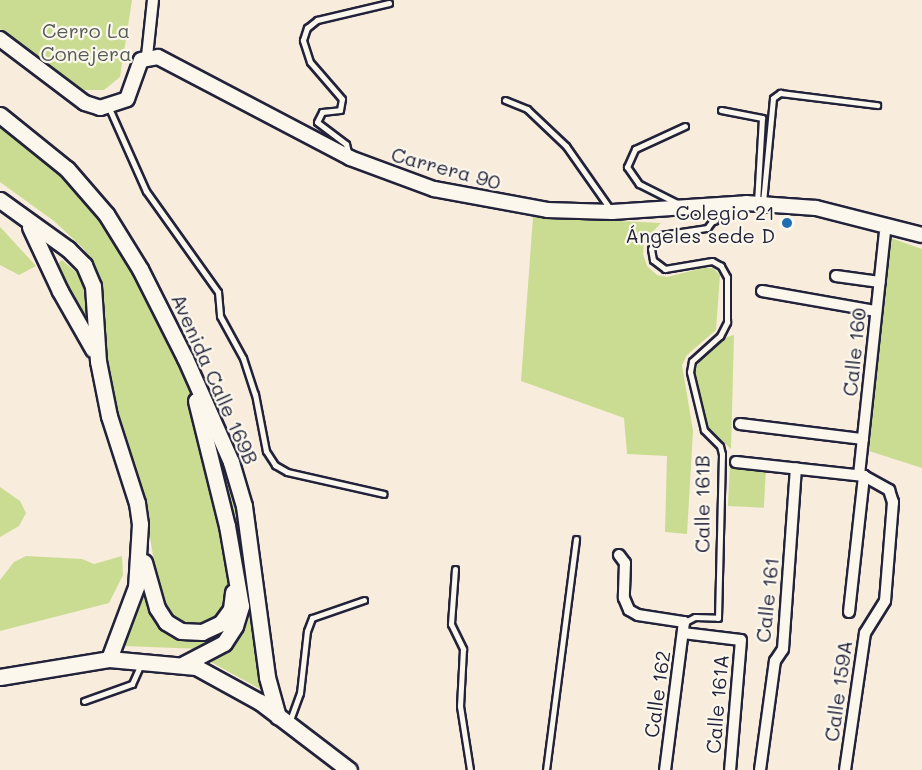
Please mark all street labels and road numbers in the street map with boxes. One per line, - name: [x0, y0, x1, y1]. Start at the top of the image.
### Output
- street label: Carrera 90: [389, 142, 503, 194]
- street label: Avenida Calle 169B: [167, 290, 263, 468]
- street label: Calle 160: [837, 307, 871, 397]
- street label: Calle 161B: [690, 455, 714, 553]
- street label: Calle 161: [751, 556, 783, 644]
- street label: Calle 159A: [819, 639, 857, 743]
- street label: Calle 162: [639, 649, 675, 739]
- street label: Calle 161A: [701, 653, 733, 755]

